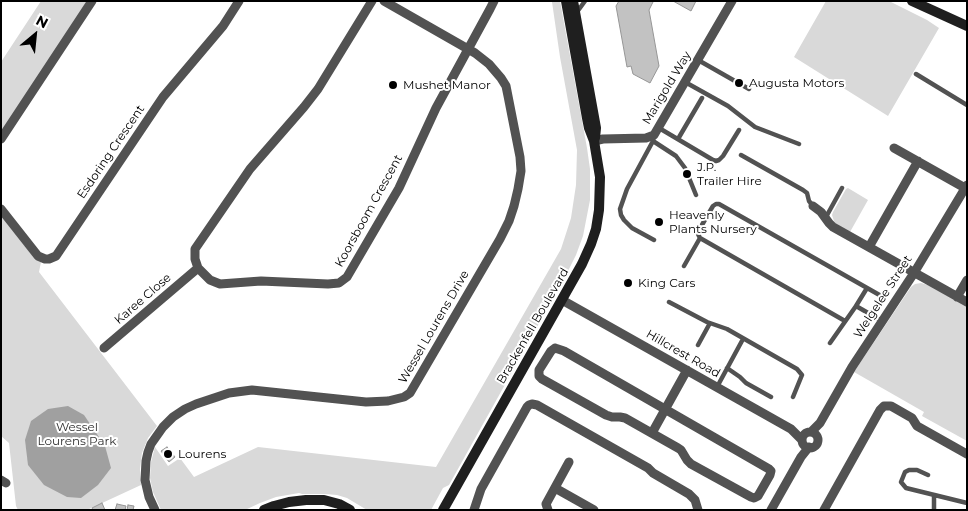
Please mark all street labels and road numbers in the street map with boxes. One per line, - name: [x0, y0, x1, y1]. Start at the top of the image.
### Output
- street label: Marigold Way: [640, 49, 694, 127]
- street label: Esdoring Crescent: [74, 102, 148, 202]
- street label: Koorsboom Crescent: [332, 152, 406, 270]
- street label: Welgelee Street: [851, 253, 915, 341]
- street label: Brackenfell Boulevard: [494, 266, 572, 386]
- street label: Wessel Lourens Drive: [396, 268, 472, 386]
- street label: Karee Close: [112, 271, 174, 327]
- street label: Hillcrest Road: [643, 327, 723, 381]

